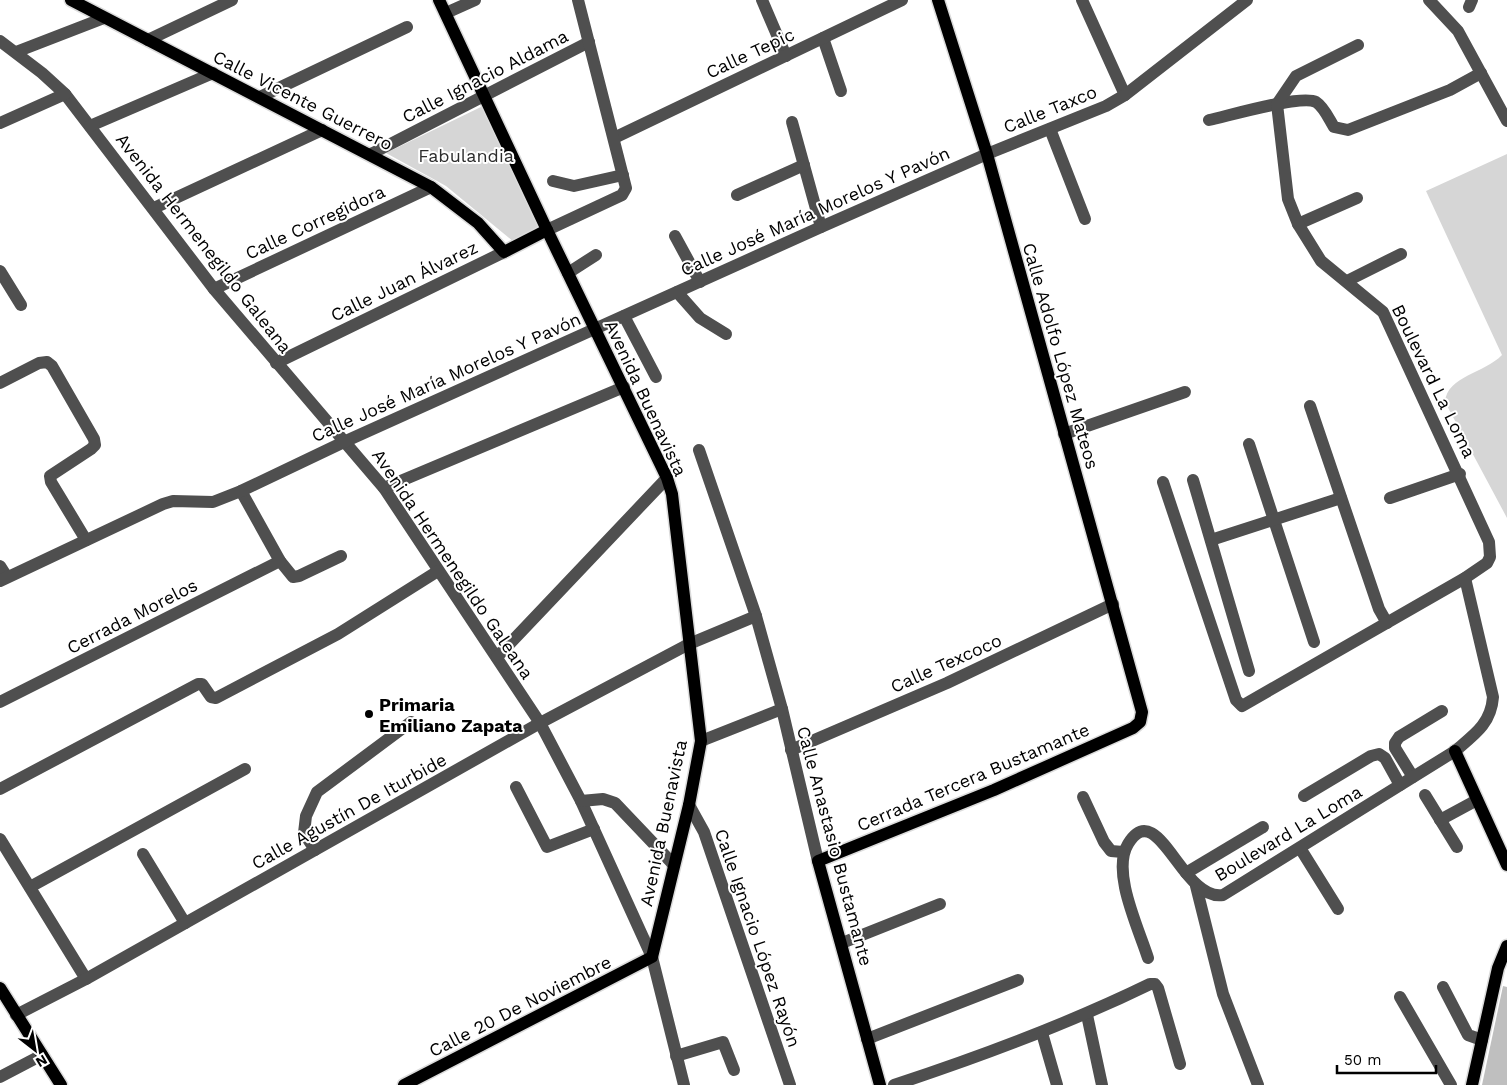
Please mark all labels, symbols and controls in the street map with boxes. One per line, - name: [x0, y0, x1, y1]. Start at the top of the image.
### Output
- street label: Calle Tepic: [702, 23, 798, 83]
- street label: Calle Ignacio Aldama: [399, 25, 571, 127]
- street label: Calle Vicente Guerrero: [210, 46, 396, 154]
- street label: Calle Taxco: [1000, 81, 1100, 137]
- street label: Avenida Hermenegildo Galeana: [112, 129, 296, 357]
- street label: Calle José María Morelos Y Pavón: [677, 142, 953, 280]
- park label: Fabulandia: [418, 145, 514, 166]
- street label: Calle Corregidora: [242, 180, 388, 264]
- street label: Calle Juan Álvarez: [327, 236, 481, 326]
- street label: Calle Adolfo López Mateos: [1019, 240, 1103, 472]
- street label: Boulevard La Loma: [1388, 301, 1480, 461]
- street label: Calle José María Morelos Y Pavón: [308, 308, 584, 446]
- street label: Avenida Buenavista: [601, 317, 691, 479]
- street label: Avenida Hermenegildo Galeana: [368, 445, 538, 683]
- street label: Cerrada Morelos: [63, 574, 201, 658]
- street label: Calle Texcoco: [887, 629, 1005, 697]
- place label: Primaria Emiliano Zapata: [379, 694, 523, 736]
- marker: Primaria Emiliano Zapata: [363, 708, 375, 720]
- street label: Cerrada Tercera Bustamante: [854, 718, 1092, 836]
- street label: Calle Anastasio Bustamante: [793, 724, 877, 968]
- street label: Avenida Buenavista: [635, 738, 691, 908]
- street label: Calle Agustín De Iturbide: [248, 749, 450, 873]
- street label: Boulevard La Loma: [1210, 781, 1366, 885]
- street label: Calle Ignacio López Rayón: [711, 826, 805, 1050]
- street label: Calle 20 De Noviembre: [425, 951, 615, 1061]
- north arrow: [10, 1025, 60, 1075]
- scale bar: [1337, 1042, 1436, 1074]
- text: 50 m: [1344, 1051, 1381, 1069]
- text: N: [33, 1052, 50, 1071]

